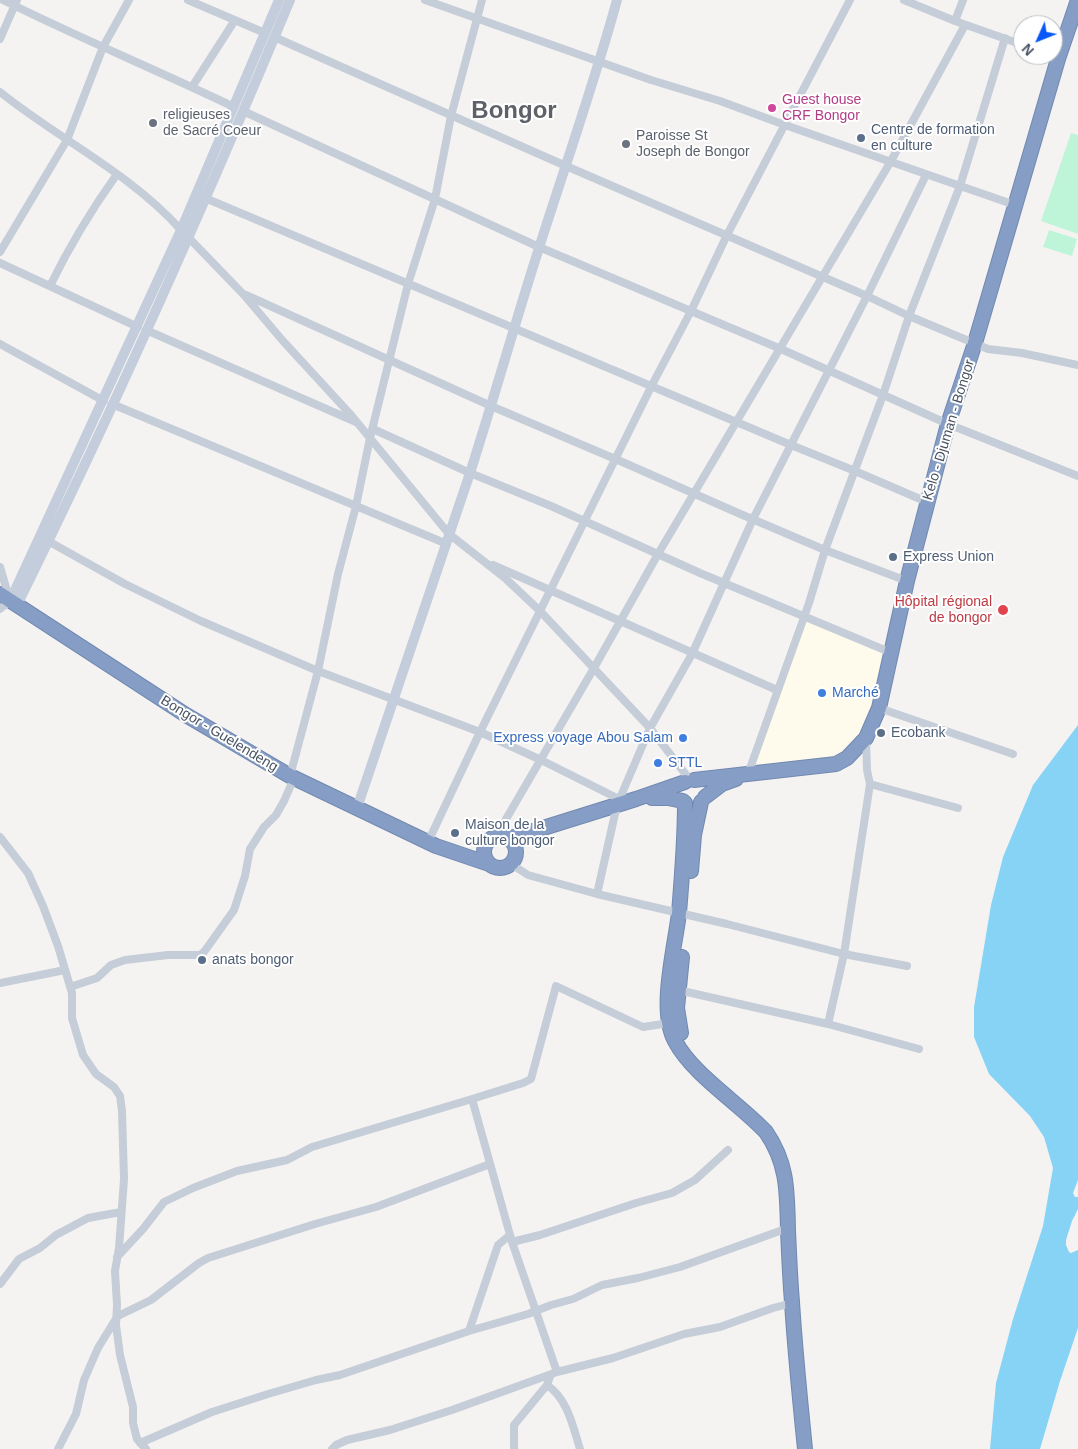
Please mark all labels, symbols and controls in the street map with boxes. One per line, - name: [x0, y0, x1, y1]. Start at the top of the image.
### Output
- north arrow: [1013, 15, 1063, 65]
- text: N: [1019, 41, 1037, 59]
- place label: Guest house CRF Bongor: [782, 92, 861, 124]
- district label: Bongor: [471, 97, 557, 125]
- marker: Guest house CRF Bongor: [766, 102, 778, 114]
- place label: religieuses de Sacré Coeur: [163, 107, 261, 140]
- marker: religieuses de Sacré Coeur: [147, 117, 159, 129]
- place label: Centre de formation en culture: [871, 122, 995, 154]
- place label: Paroisse St Joseph de Bongor: [636, 128, 750, 160]
- marker: Centre de formation en culture: [855, 132, 867, 144]
- marker: Paroisse St Joseph de Bongor: [620, 138, 632, 150]
- street label: Kelo - Djuman - Bongor: [920, 358, 978, 502]
- place label: Express Union: [903, 549, 994, 565]
- marker: Express Union: [887, 551, 899, 563]
- place label: Hôpital régional de bongor: [895, 594, 992, 626]
- marker: Hôpital régional de bongor: [996, 603, 1010, 617]
- place label: Marché: [832, 685, 879, 701]
- marker: Marché: [816, 687, 828, 699]
- street label: Bongor - Guelendeng: [157, 692, 281, 776]
- place label: Ecobank: [891, 725, 945, 741]
- marker: Ecobank: [875, 727, 887, 739]
- place label: Express voyage Abou Salam: [493, 730, 673, 746]
- marker: Express voyage Abou Salam: [677, 732, 689, 744]
- place label: STTL: [668, 755, 702, 771]
- marker: STTL: [652, 757, 664, 769]
- place label: Maison de la culture bongor: [465, 817, 555, 850]
- marker: Maison de la culture bongor: [449, 827, 461, 839]
- place label: anats bongor: [212, 952, 294, 968]
- marker: anats bongor: [196, 954, 208, 966]

